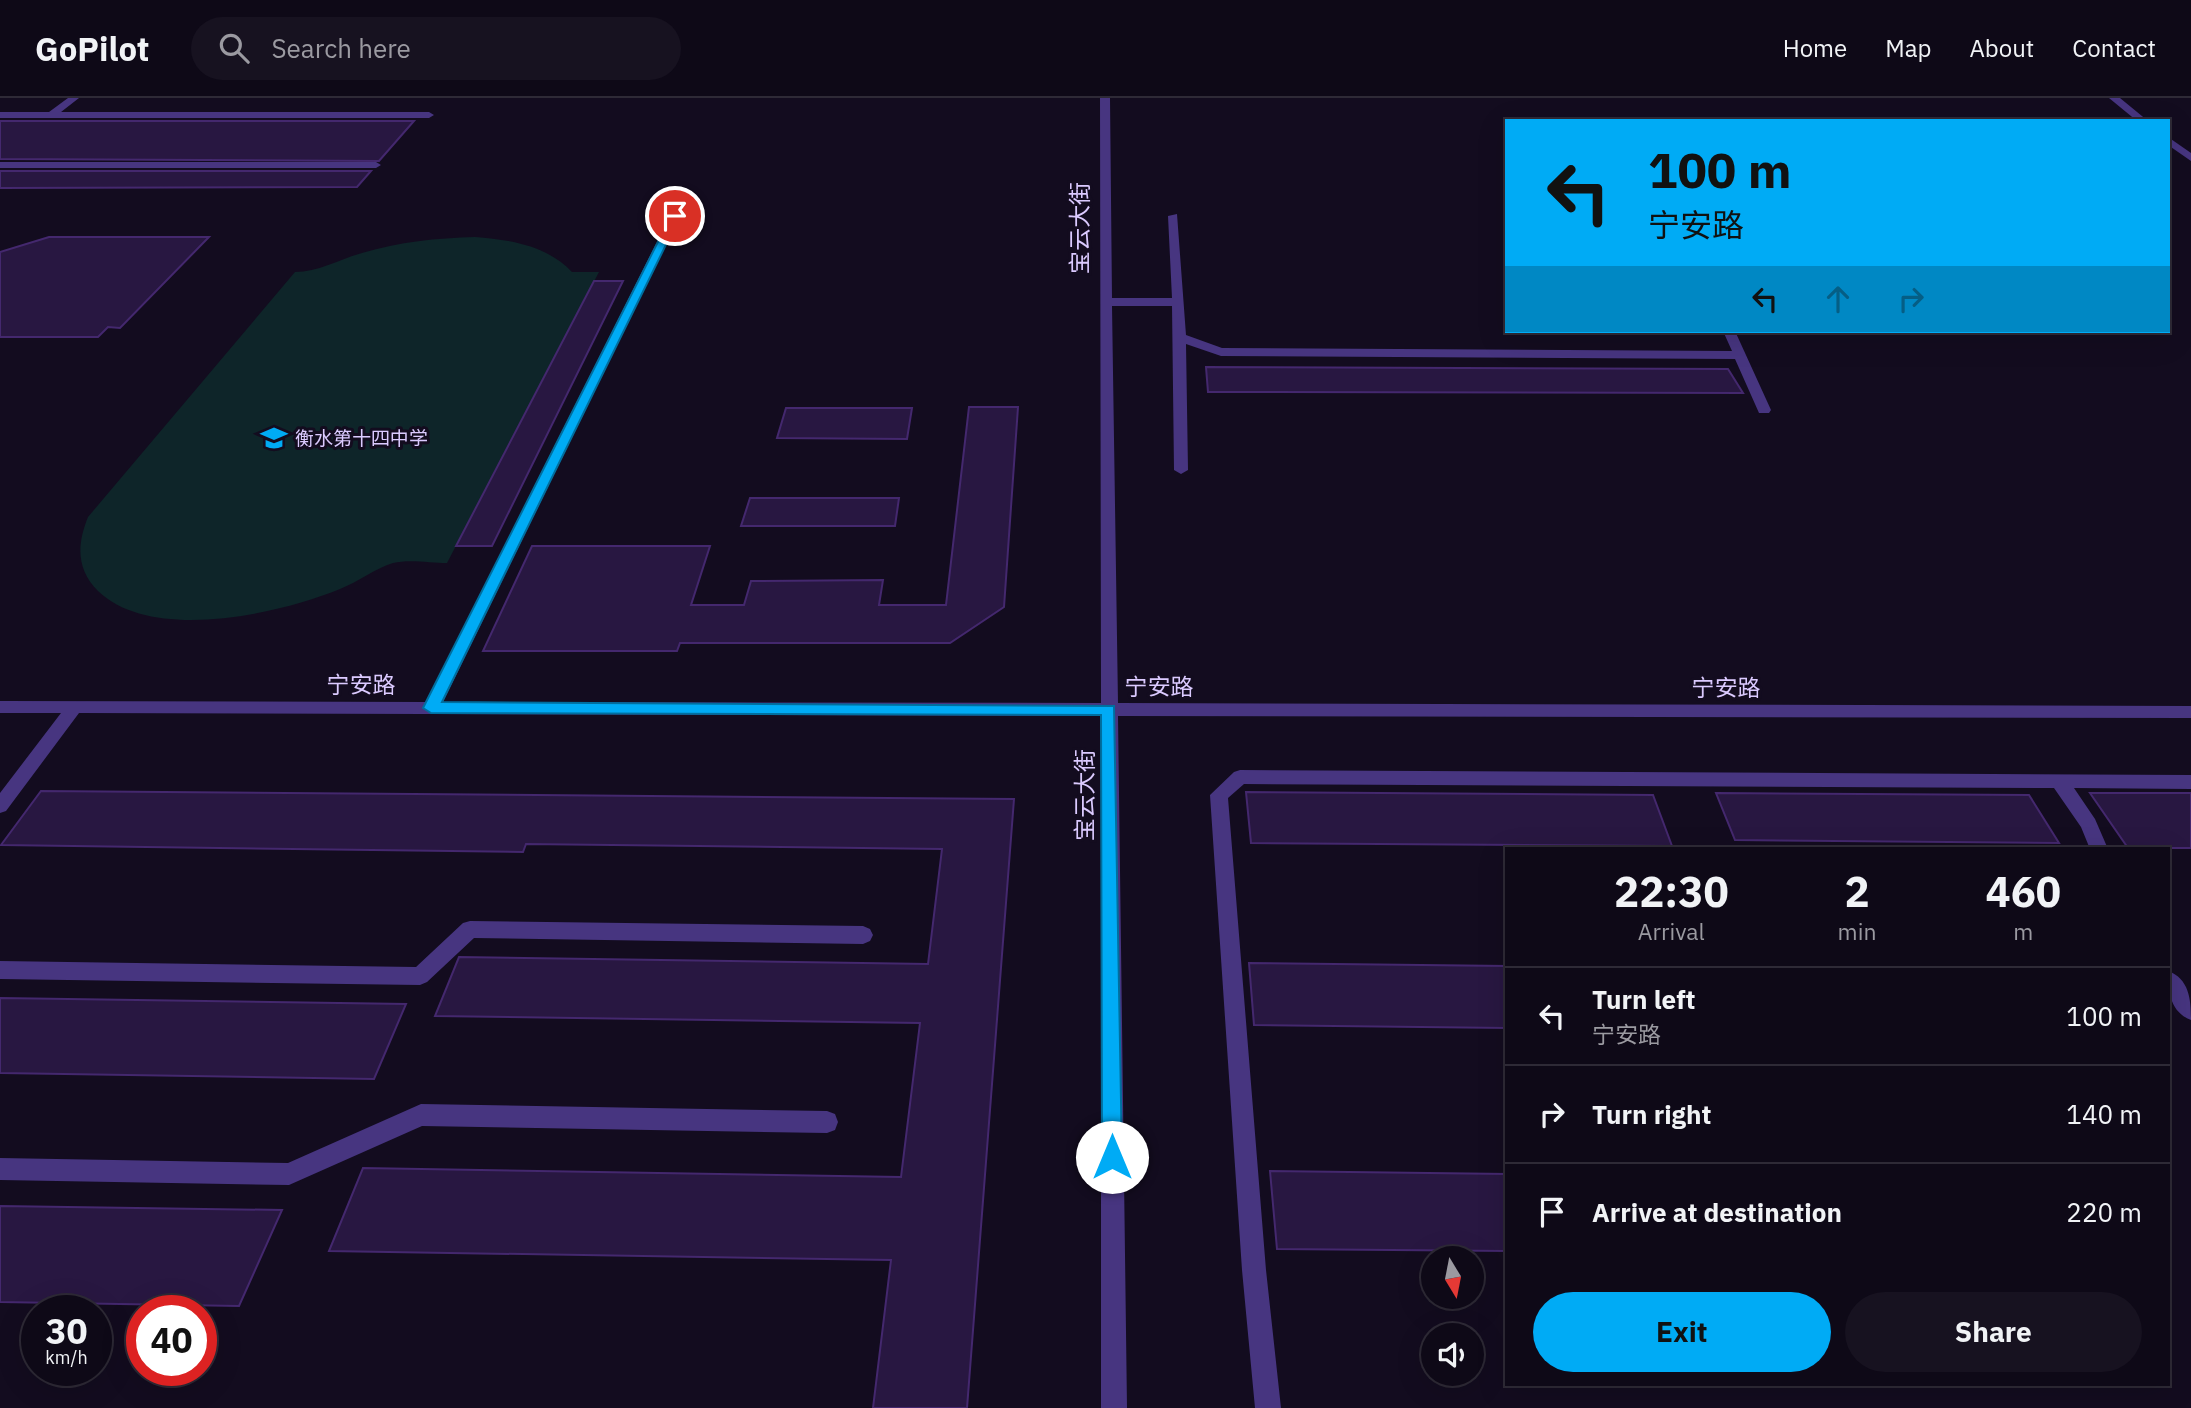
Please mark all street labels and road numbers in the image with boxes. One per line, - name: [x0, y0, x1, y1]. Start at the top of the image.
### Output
- street label: 宝云大街: [1064, 182, 1094, 274]
- street label: 宁安路: [327, 669, 396, 699]
- street label: 宁安路: [1125, 671, 1194, 701]
- street label: 宁安路: [1692, 672, 1761, 702]
- street label: 宝云大街: [1069, 749, 1099, 841]

